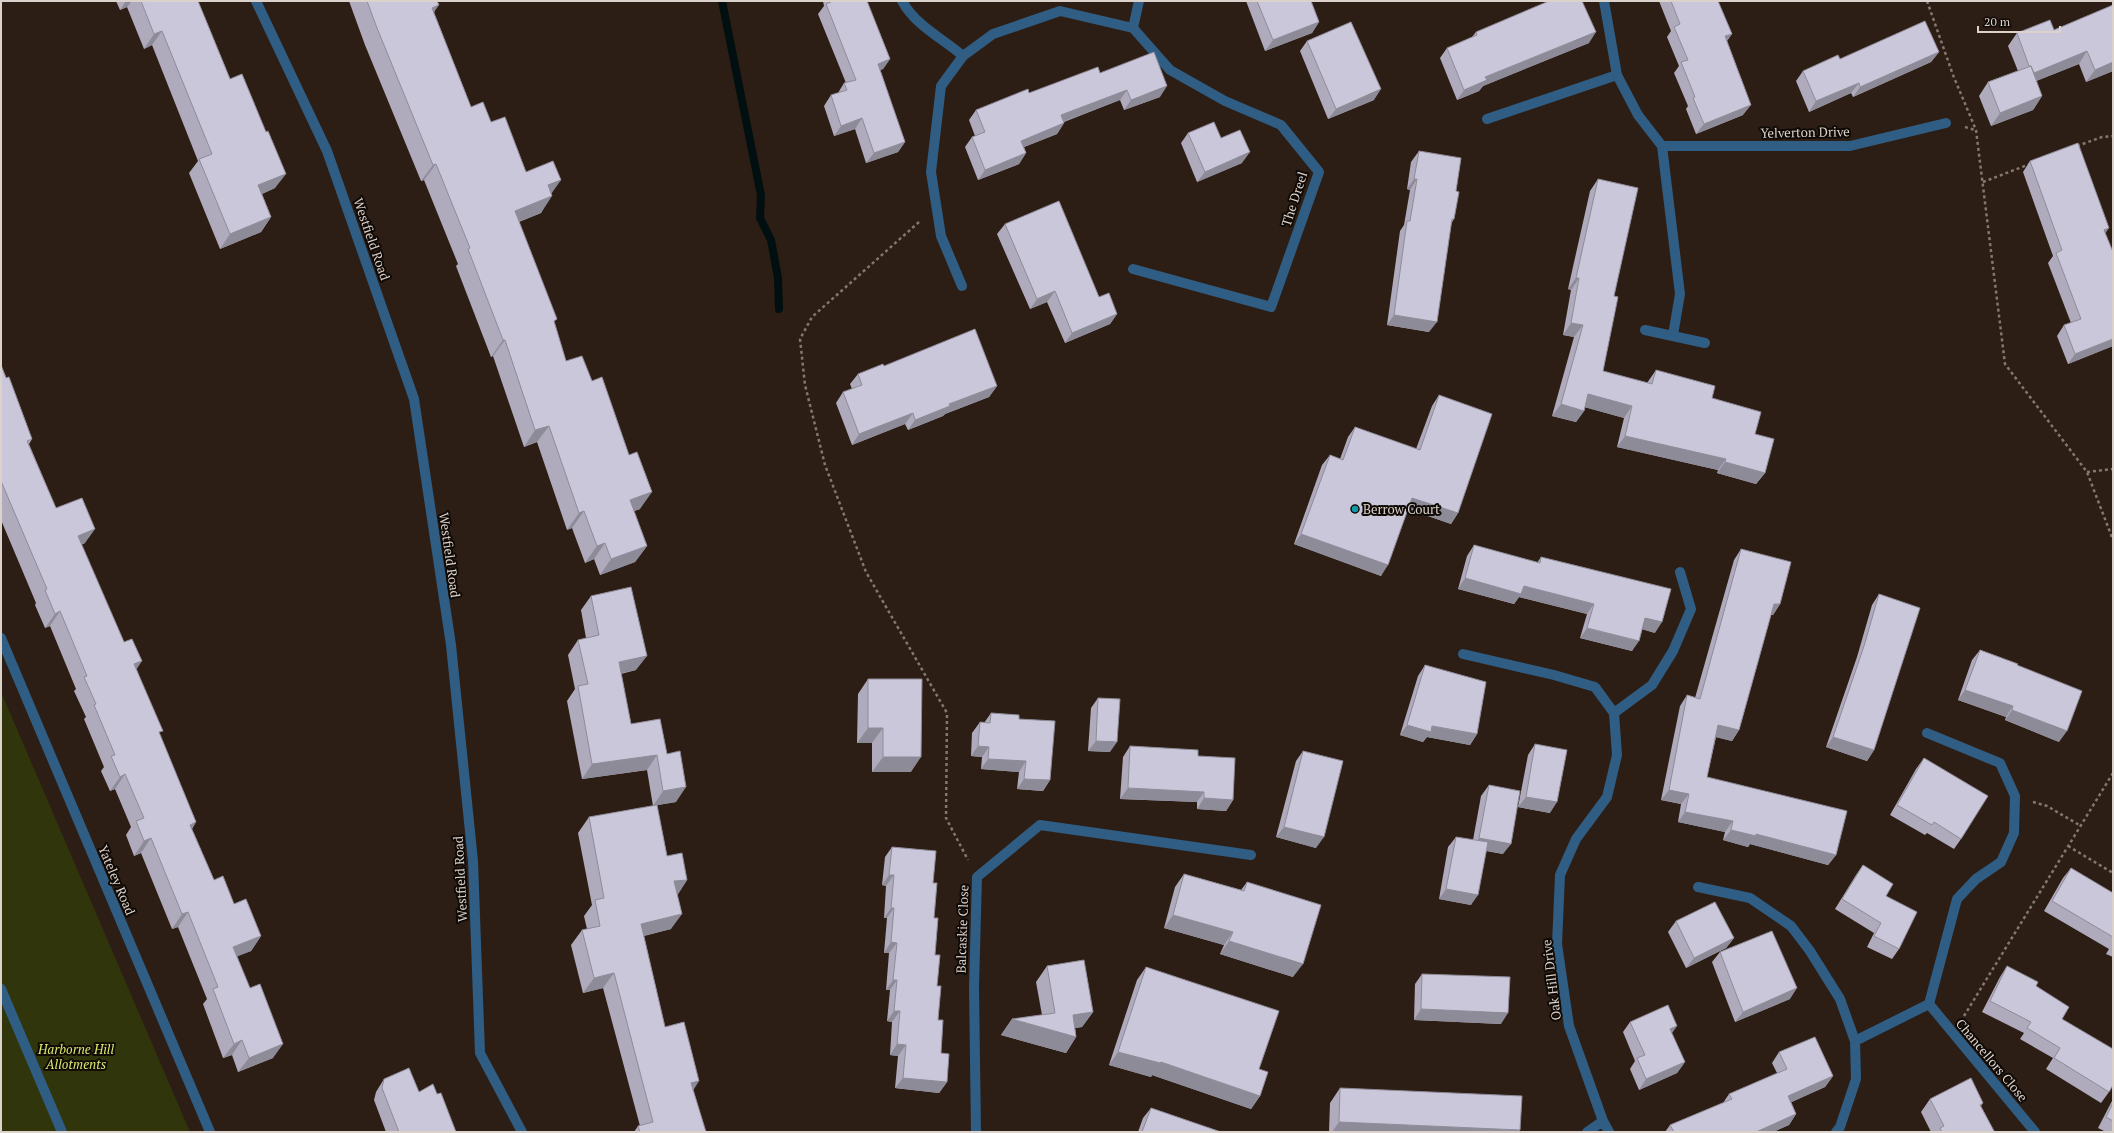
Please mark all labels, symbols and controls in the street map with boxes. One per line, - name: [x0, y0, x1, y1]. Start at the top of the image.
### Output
- scale bar: [1978, 8, 2060, 34]
- text: 20 m: [1984, 14, 2011, 29]
- street label: Yelverton Drive: [1760, 122, 1850, 142]
- street label: The Dreel: [1277, 169, 1311, 229]
- street label: Westfield Road: [350, 195, 394, 283]
- place label: Berrow Court: [1363, 500, 1440, 518]
- marker: Berrow Court: [1350, 504, 1360, 514]
- street label: Westfield Road: [435, 511, 465, 599]
- street label: Westfield Road: [449, 836, 471, 922]
- street label: Yateley Road: [94, 842, 140, 918]
- street label: Balcaskie Close: [951, 884, 973, 974]
- street label: Oak Hill Drive: [1537, 938, 1565, 1022]
- street label: Chancellors Close: [1952, 1015, 2032, 1105]
- park label: Harborne Hill Allotments: [37, 1040, 114, 1073]

